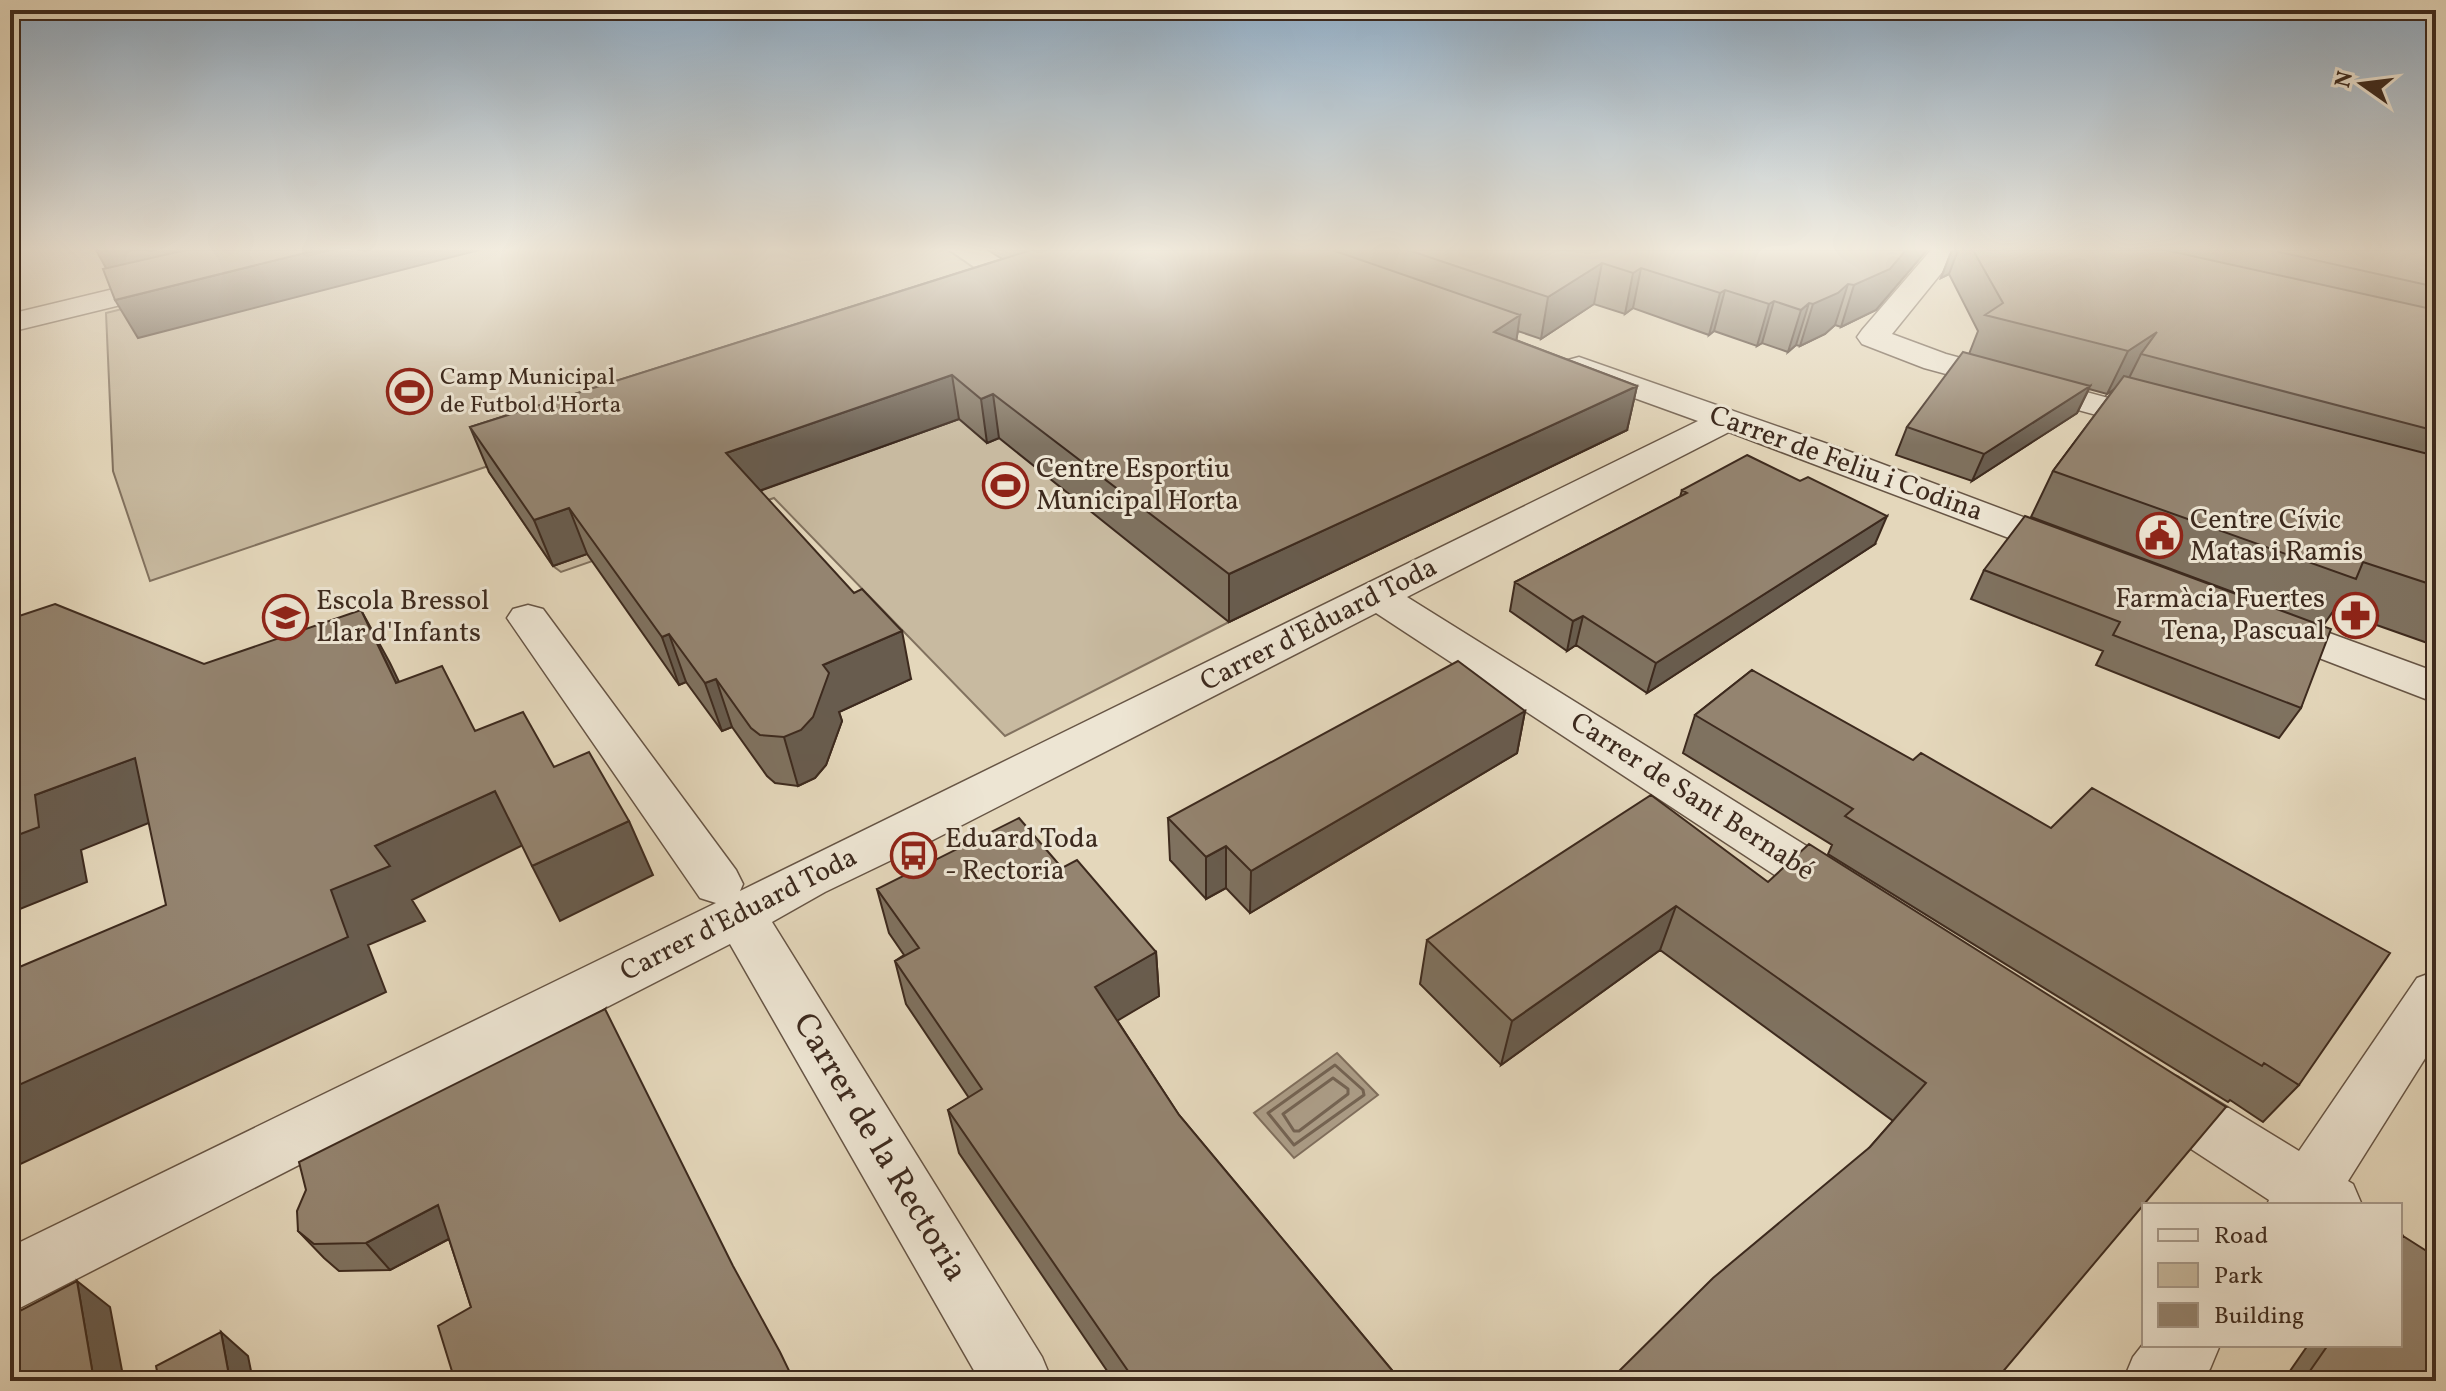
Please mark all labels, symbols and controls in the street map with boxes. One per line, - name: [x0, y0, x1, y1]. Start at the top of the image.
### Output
- north arrow: [2322, 44, 2402, 124]
- text: N: [2328, 68, 2362, 91]
- place label: Camp Municipal de Futbol d'Horta: [440, 361, 621, 423]
- sports icon: Camp Municipal de Futbol d'Horta: [385, 368, 433, 416]
- street label: Carrer de Feliu i Codina: [1704, 396, 1988, 532]
- place label: Centre Esportiu Municipal Horta: [1036, 450, 1239, 521]
- sports icon: Centre Esportiu Municipal Horta: [981, 461, 1029, 509]
- place label: Centre Cívic Matas i Ramis: [2190, 501, 2363, 572]
- public building icon: Centre Cívic Matas i Ramis: [2135, 512, 2183, 560]
- street label: Carrer d'Eduard Toda: [1194, 548, 1444, 702]
- place label: Farmàcia Fuertes Tena, Pascual: [2115, 580, 2325, 651]
- place label: Escola Bressol Llar d'Infants: [316, 582, 489, 653]
- pharmacy icon: Farmàcia Fuertes Tena, Pascual: [2332, 591, 2380, 639]
- school or university icon: Escola Bressol Llar d'Infants: [261, 593, 309, 641]
- street label: Carrer de Sant Bernabé: [1562, 703, 1822, 891]
- place label: Eduard Toda - Rectoria: [945, 820, 1099, 891]
- bus stop icon: Eduard Toda - Rectoria: [890, 831, 938, 879]
- street label: Carrer d'Eduard Toda: [614, 838, 864, 992]
- street label: Carrer de la Rectoria: [780, 1005, 978, 1291]
- legend: [2142, 1203, 2402, 1347]
- text: Road: [2214, 1220, 2268, 1254]
- text: Park: [2214, 1260, 2263, 1294]
- text: Building: [2214, 1300, 2304, 1334]

